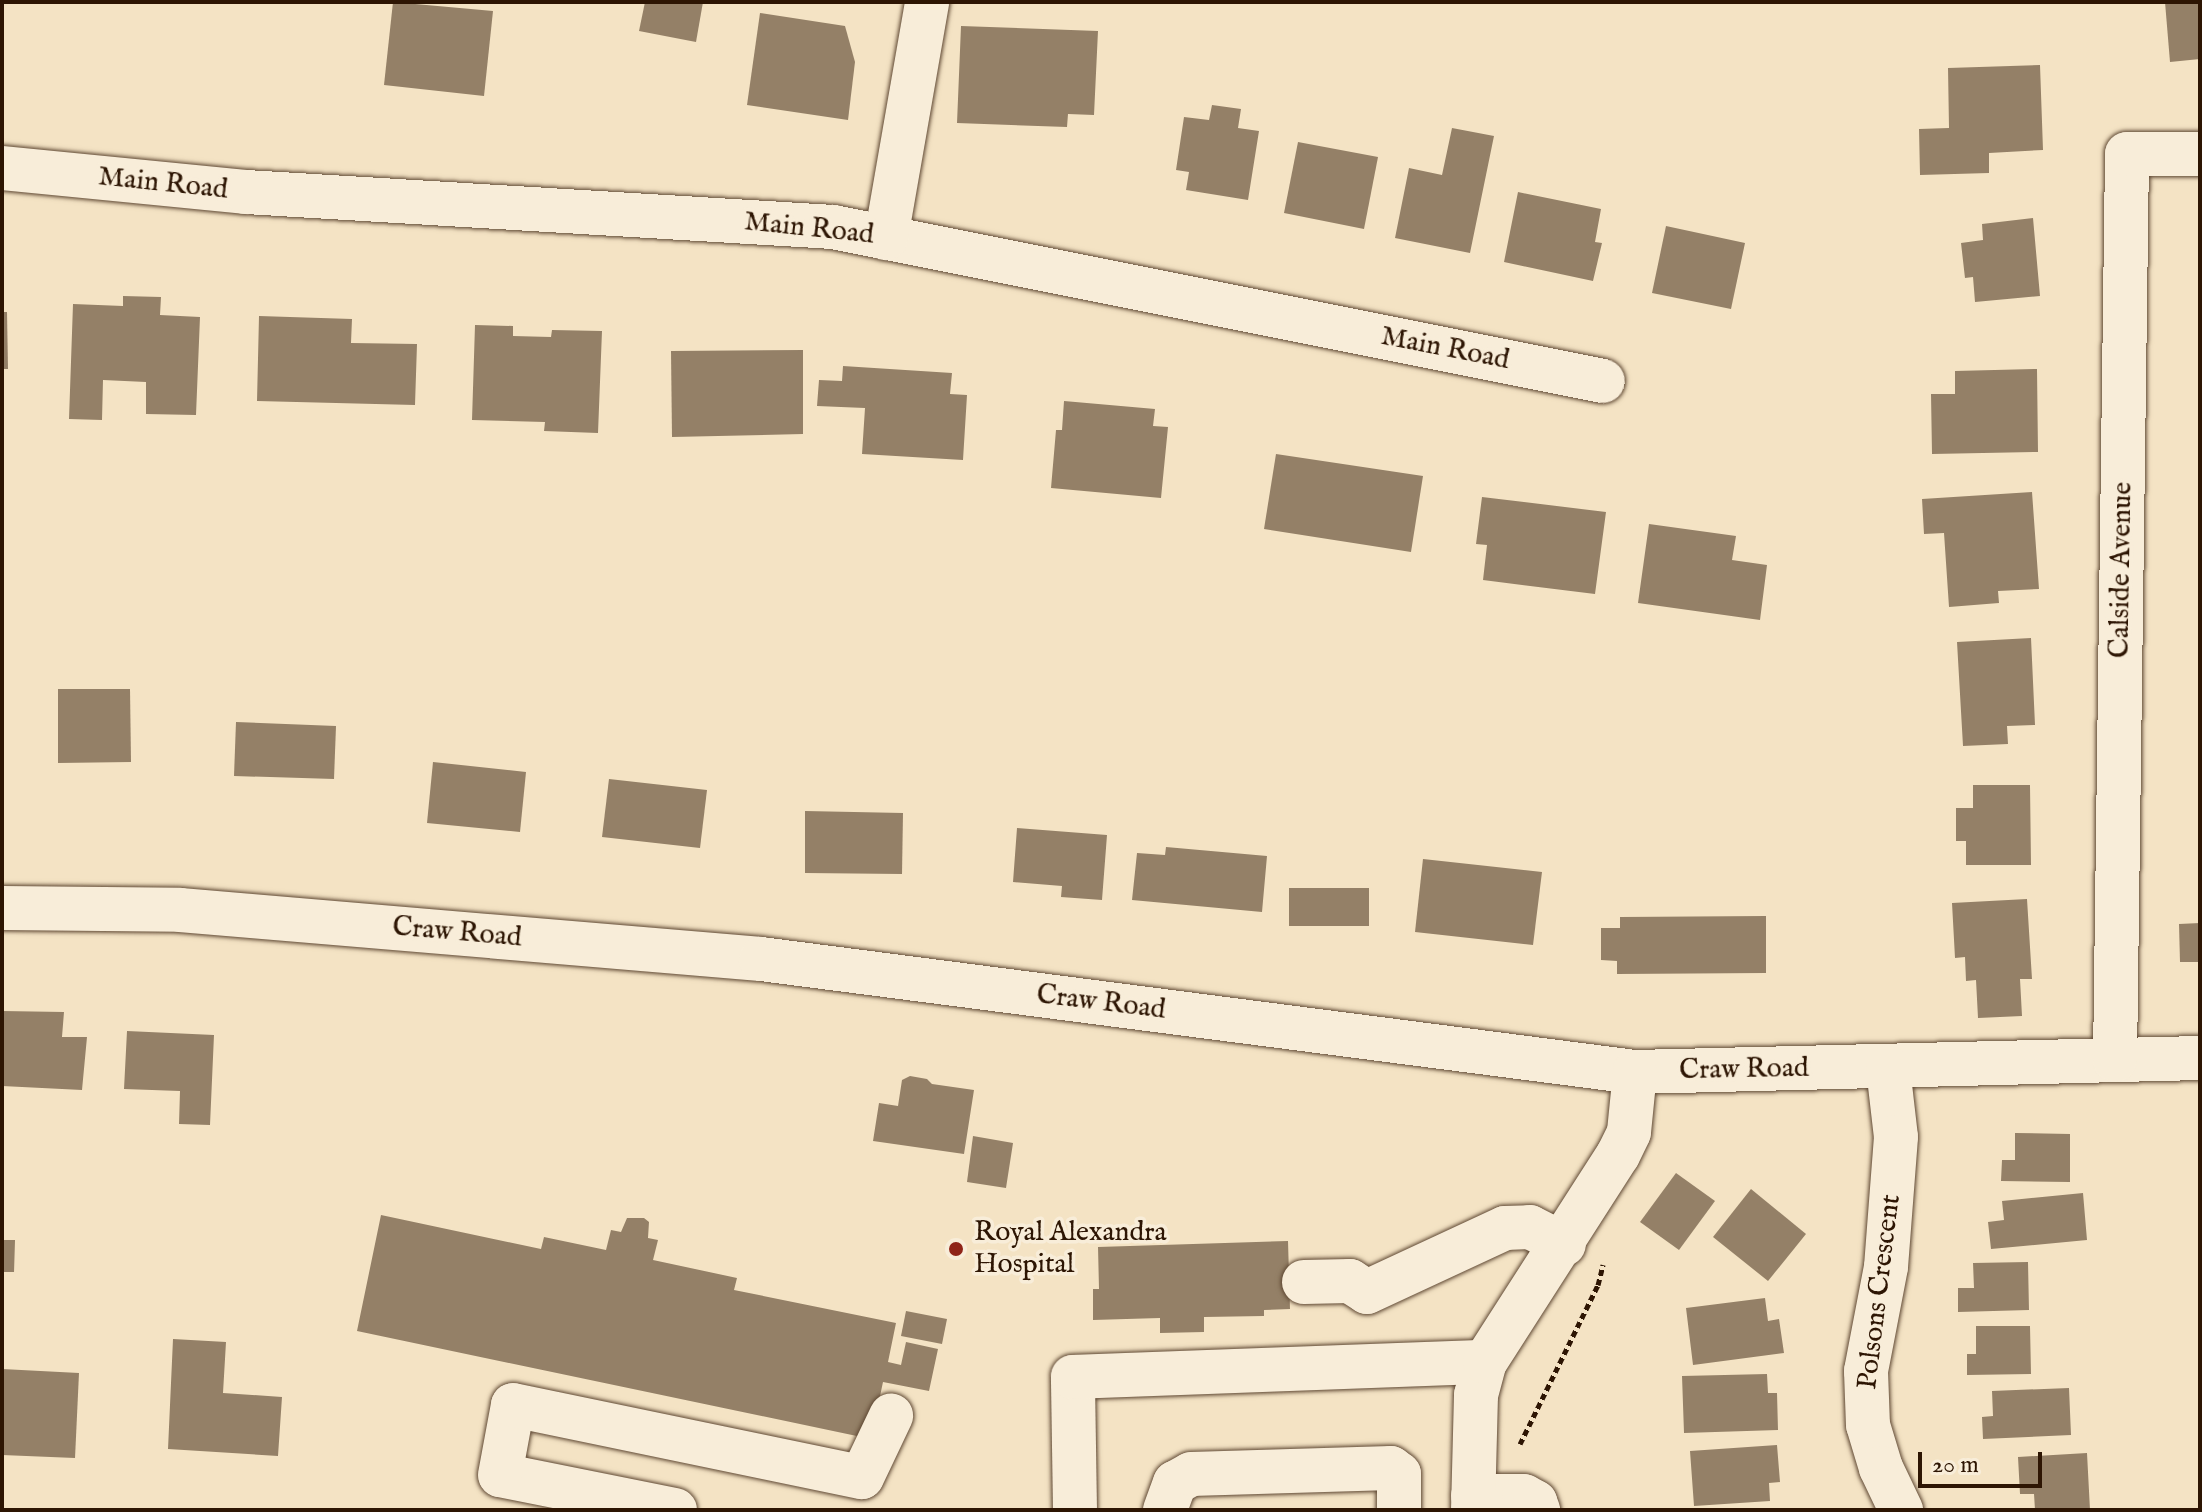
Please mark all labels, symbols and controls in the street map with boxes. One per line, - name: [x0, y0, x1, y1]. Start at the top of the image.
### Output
- street label: Main Road: [96, 160, 230, 208]
- street label: Main Road: [742, 205, 876, 253]
- street label: Main Road: [1378, 320, 1512, 378]
- street label: Calside Avenue: [2104, 481, 2140, 659]
- street label: Craw Road: [391, 911, 523, 955]
- street label: Craw Road: [1035, 978, 1167, 1028]
- street label: Craw Road: [1679, 1052, 1809, 1088]
- street label: Polsons Crescent: [1851, 1193, 1909, 1391]
- place label: Royal Alexandra Hospital: [974, 1216, 1167, 1282]
- marker: Royal Alexandra Hospital: [945, 1238, 967, 1260]
- scale bar: [1922, 1436, 2046, 1486]
- text: 20 m: [1932, 1450, 1979, 1481]

